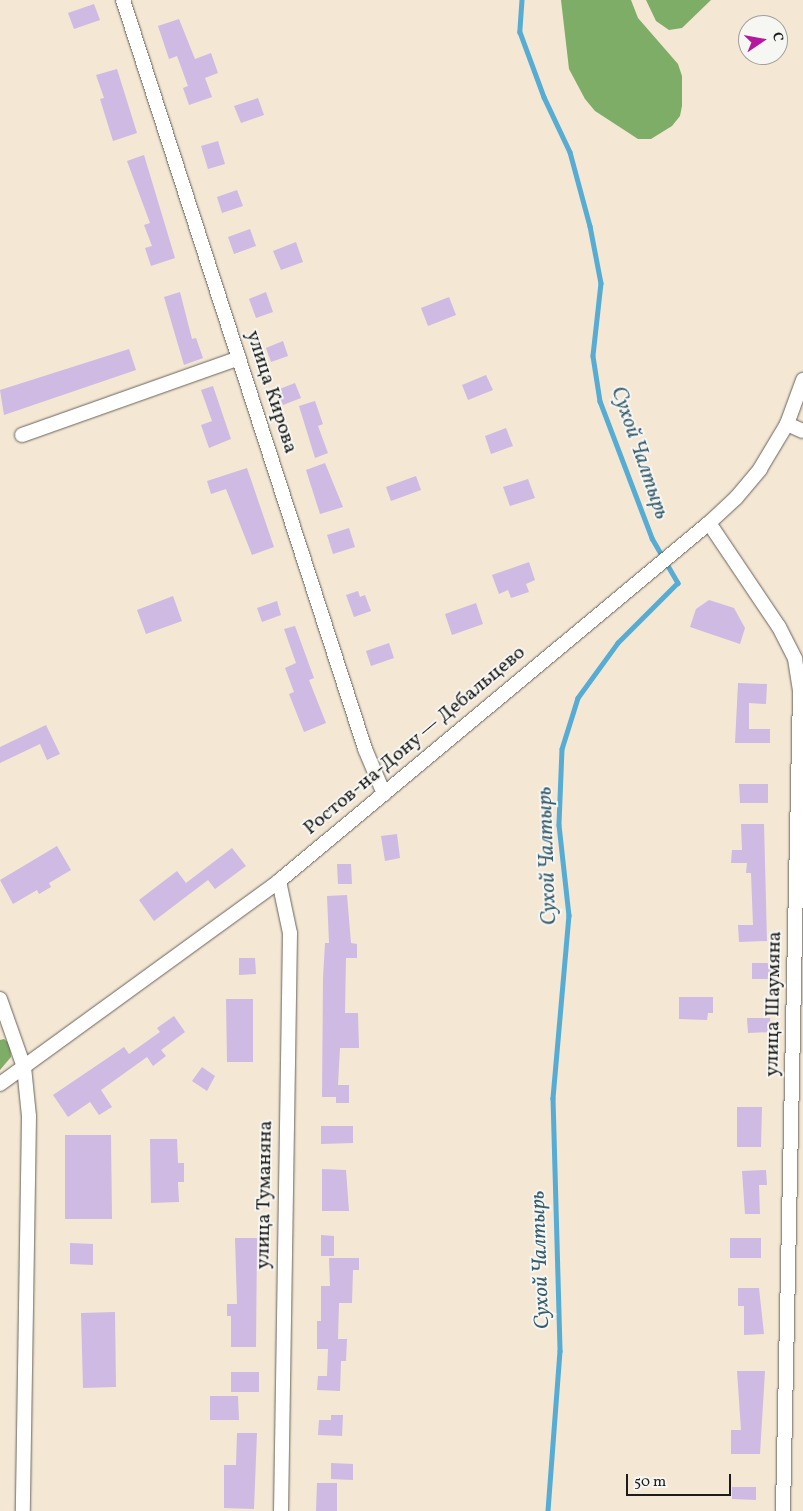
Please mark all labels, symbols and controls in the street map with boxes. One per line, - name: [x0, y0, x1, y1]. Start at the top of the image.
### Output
- north arrow: [738, 15, 788, 65]
- text: С: [767, 31, 787, 43]
- street label: улица Кирова: [240, 328, 302, 456]
- water label: Сухой Чалтырь: [605, 383, 673, 523]
- street label: Ростов-на-Дону — Дебальцево: [299, 641, 531, 841]
- water label: Сухой Чалтырь: [533, 786, 563, 926]
- street label: улица Шаумяна: [761, 931, 787, 1077]
- street label: улица Туманяна: [252, 1120, 278, 1270]
- water label: Сухой Чалтырь: [526, 1190, 556, 1330]
- scale bar: [628, 1464, 733, 1496]
- text: 50 m: [634, 1472, 666, 1493]

